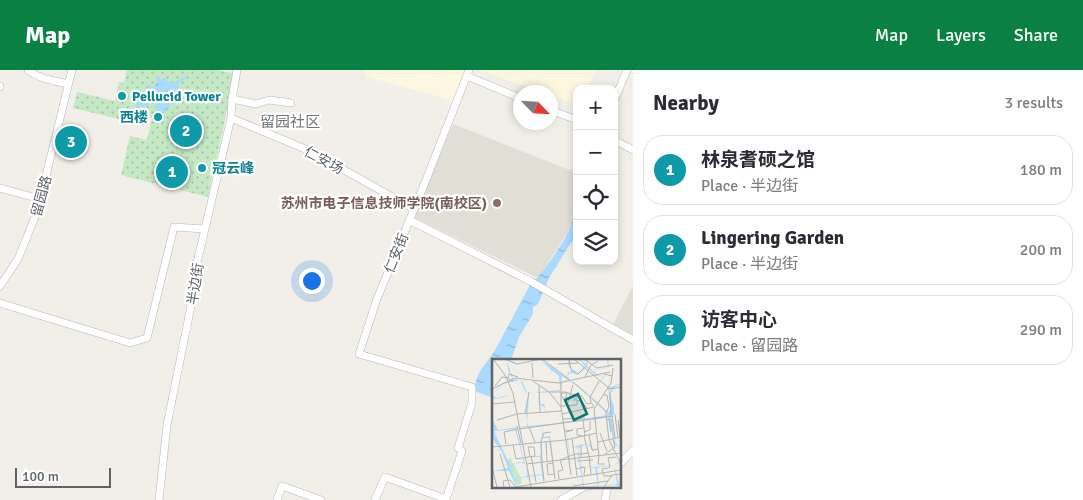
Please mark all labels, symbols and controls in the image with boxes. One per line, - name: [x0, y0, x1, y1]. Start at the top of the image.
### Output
- text: Map: [25, 20, 70, 50]
- text: Map: [875, 24, 908, 46]
- text: Layers: [936, 24, 986, 46]
- text: Share: [1014, 24, 1058, 46]
- north arrow: [513, 85, 558, 130]
- map controls: [573, 85, 618, 265]
- button: +: [573, 85, 618, 130]
- place label: Pellucid Tower: [132, 88, 221, 105]
- marker: Pellucid Tower: [116, 90, 128, 102]
- text: Nearby: [653, 90, 719, 116]
- text: 3 results: [1004, 93, 1063, 113]
- place label: 西楼: [120, 109, 148, 126]
- marker: 西楼: [152, 111, 164, 123]
- pin: 2: [170, 112, 202, 150]
- district label: 留园社区: [260, 113, 320, 131]
- pin: 3: [55, 123, 87, 161]
- button: −: [573, 130, 618, 175]
- street label: 仁安场: [301, 143, 346, 178]
- text: 林泉耆硕之馆: [701, 148, 815, 172]
- pin: 1: [156, 153, 188, 191]
- place label: 冠云峰: [212, 160, 254, 177]
- text: 1: [666, 160, 674, 180]
- text: 180 m: [1020, 160, 1062, 180]
- marker: 冠云峰: [196, 162, 208, 174]
- street label: 留园路: [28, 174, 55, 219]
- button: locate: [573, 175, 618, 220]
- text: Place · 半边街: [701, 176, 798, 196]
- place label: 苏州市电子信息技师学院(南校区): [281, 195, 487, 212]
- marker: 苏州市电子信息技师学院(南校区): [491, 197, 503, 209]
- button: layers: [573, 220, 618, 265]
- text: Lingering Garden: [701, 226, 844, 250]
- street label: 仁安街: [381, 231, 412, 276]
- text: 2: [666, 240, 674, 260]
- text: 200 m: [1020, 240, 1062, 260]
- text: Place · 半边街: [701, 254, 798, 274]
- street label: 半边街: [184, 262, 207, 306]
- your location: [299, 268, 325, 294]
- text: 访客中心: [701, 308, 777, 332]
- text: 3: [666, 320, 674, 340]
- text: 290 m: [1020, 320, 1062, 340]
- text: Place · 留园路: [701, 336, 798, 356]
- inset map: [492, 359, 620, 488]
- scale bar: [15, 465, 111, 488]
- text: 100 m: [22, 468, 59, 485]

